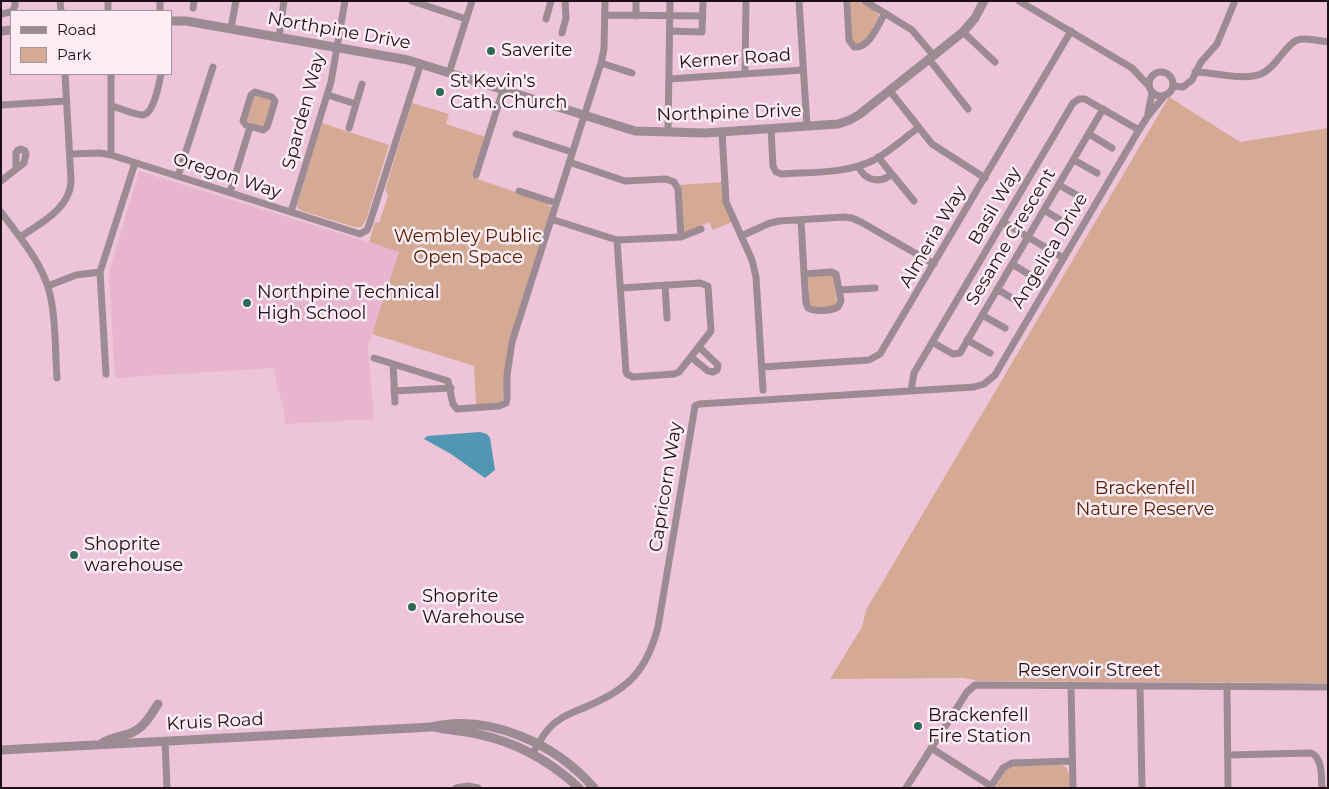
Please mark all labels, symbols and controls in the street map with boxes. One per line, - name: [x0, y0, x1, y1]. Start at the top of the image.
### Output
- street label: Northpine Drive: [266, 8, 412, 54]
- legend: [10, 10, 172, 75]
- text: Road: [57, 20, 96, 39]
- place label: Saverite: [501, 40, 572, 62]
- street label: Kerner Road: [678, 44, 792, 74]
- text: Park: [57, 45, 91, 64]
- marker: Saverite: [485, 45, 497, 57]
- street label: Sparden Way: [278, 50, 330, 172]
- place label: St Kevin's Cath. Church: [450, 71, 567, 114]
- marker: St Kevin's Cath. Church: [434, 86, 446, 98]
- street label: Northpine Drive: [656, 100, 802, 126]
- street label: Oregon Way: [170, 148, 284, 204]
- street label: Basil Way: [964, 163, 1026, 249]
- street label: Sesame Crescent: [962, 165, 1060, 309]
- street label: Almeria Way: [895, 182, 971, 292]
- street label: Angelica Drive: [1007, 189, 1093, 313]
- park label: Wembley Public Open Space: [394, 226, 542, 268]
- place label: Northpine Technical High School: [257, 282, 440, 324]
- marker: Northpine Technical High School: [241, 297, 253, 309]
- street label: Capricorn Way: [645, 420, 687, 554]
- park label: Brackenfell Nature Reserve: [1076, 478, 1214, 520]
- place label: Shoprite warehouse: [84, 534, 183, 576]
- marker: Shoprite warehouse: [68, 549, 80, 561]
- place label: Shoprite Warehouse: [422, 586, 525, 628]
- marker: Shoprite Warehouse: [406, 601, 418, 613]
- street label: Reservoir Street: [1018, 660, 1160, 682]
- place label: Brackenfell Fire Station: [928, 705, 1031, 748]
- street label: Kruis Road: [166, 709, 264, 735]
- marker: Brackenfell Fire Station: [912, 720, 924, 732]

